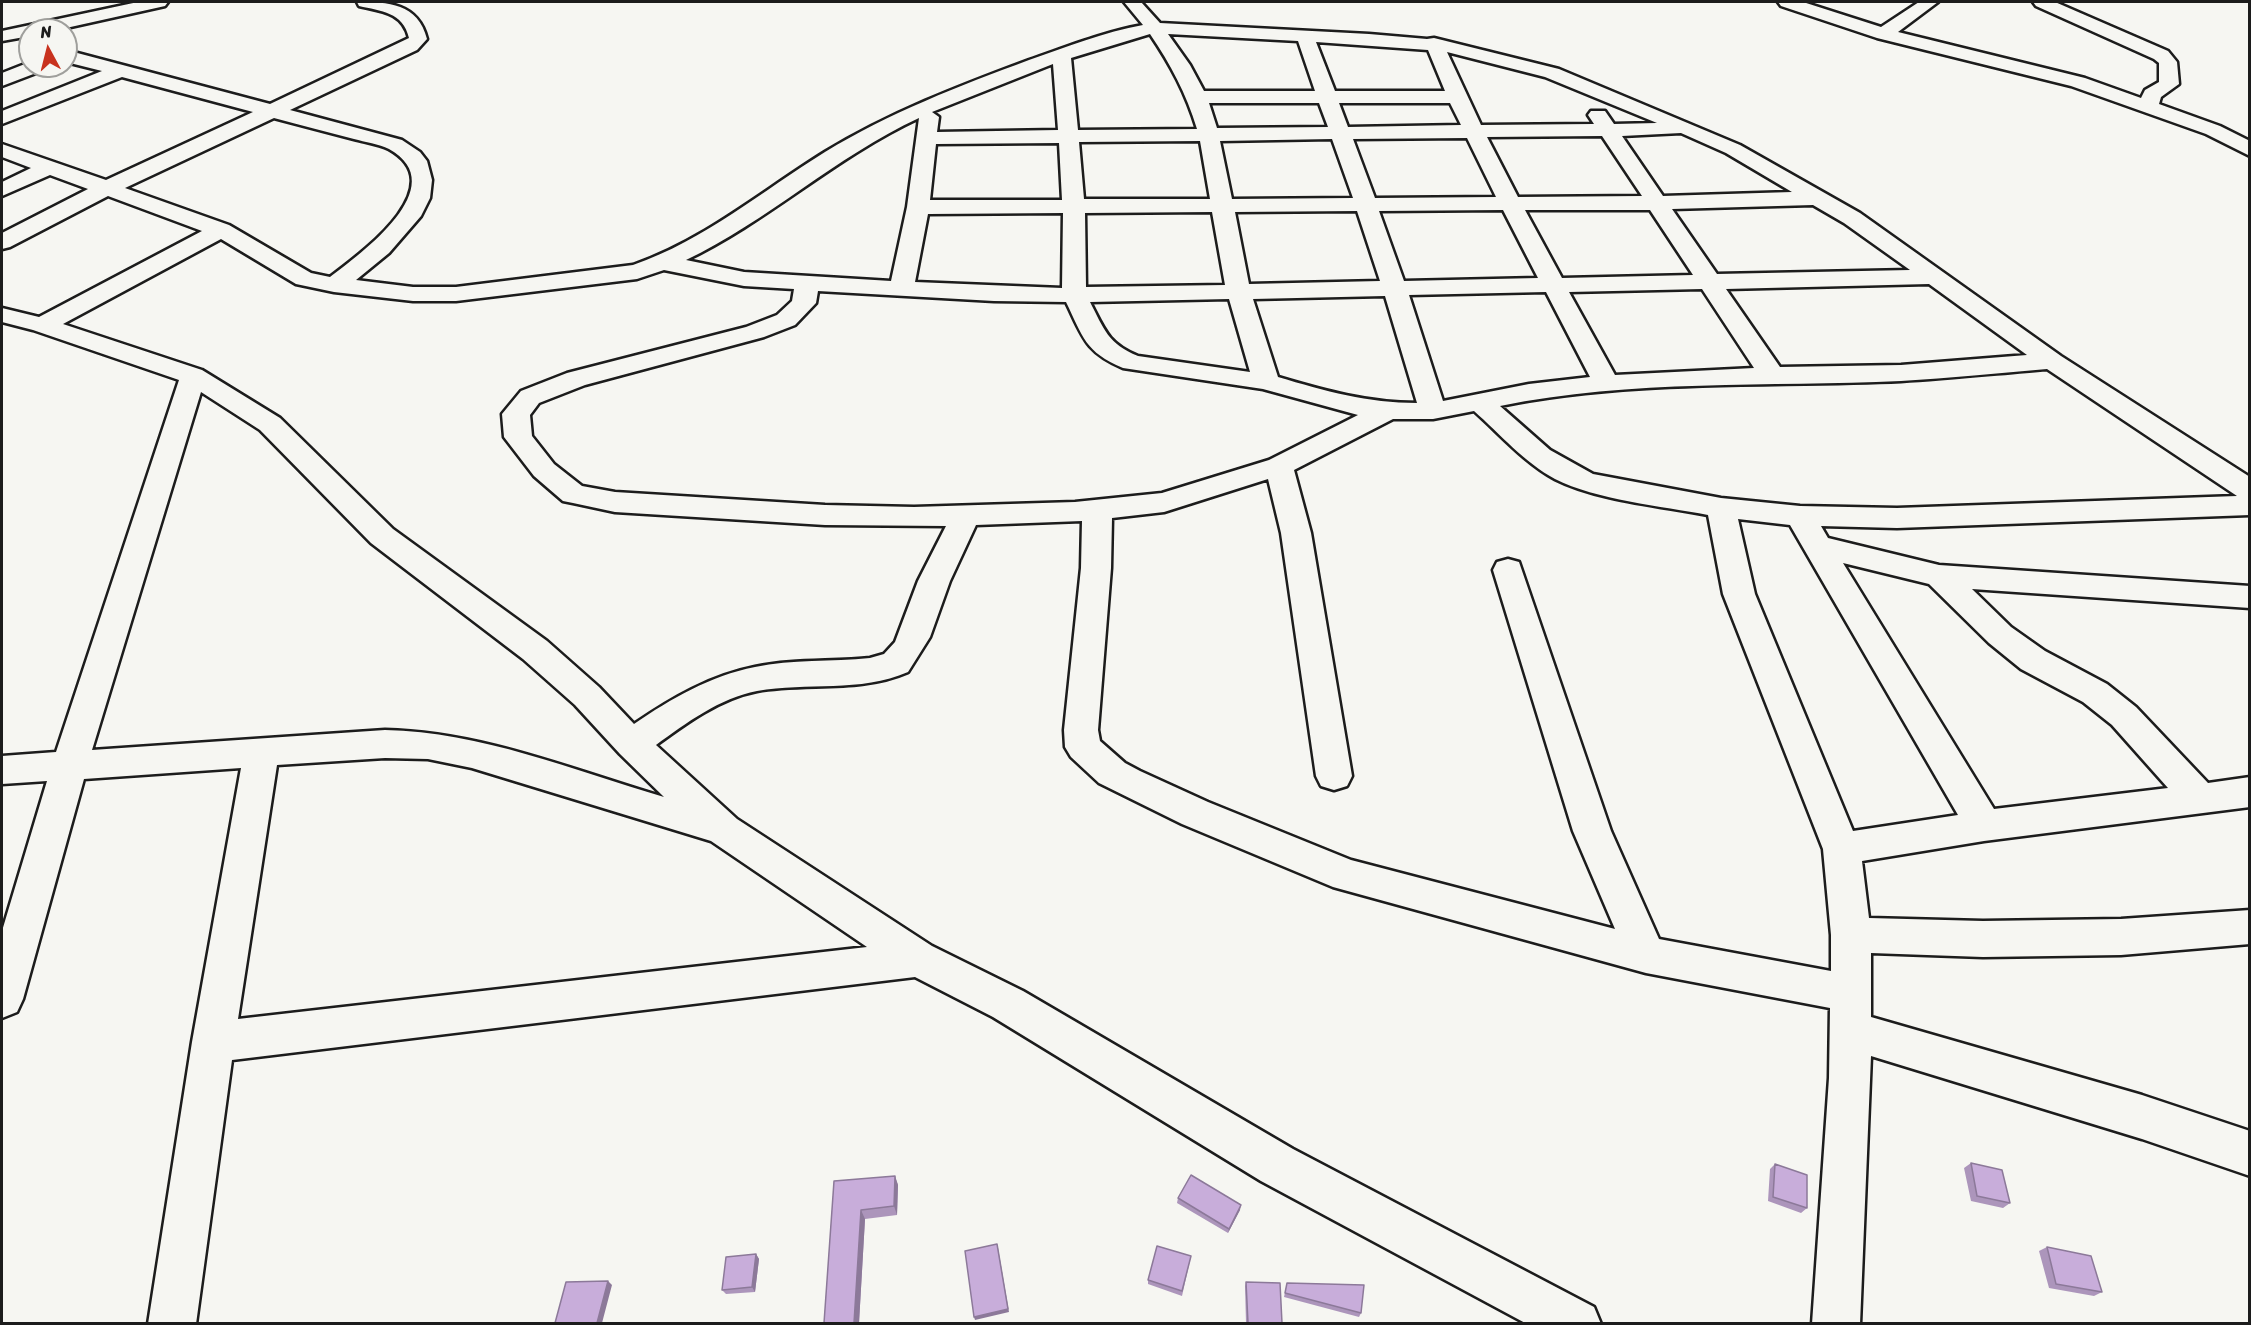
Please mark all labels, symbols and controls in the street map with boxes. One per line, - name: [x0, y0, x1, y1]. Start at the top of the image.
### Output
- text: N: [39, 17, 53, 47]
- north arrow: [18, 18, 78, 78]

